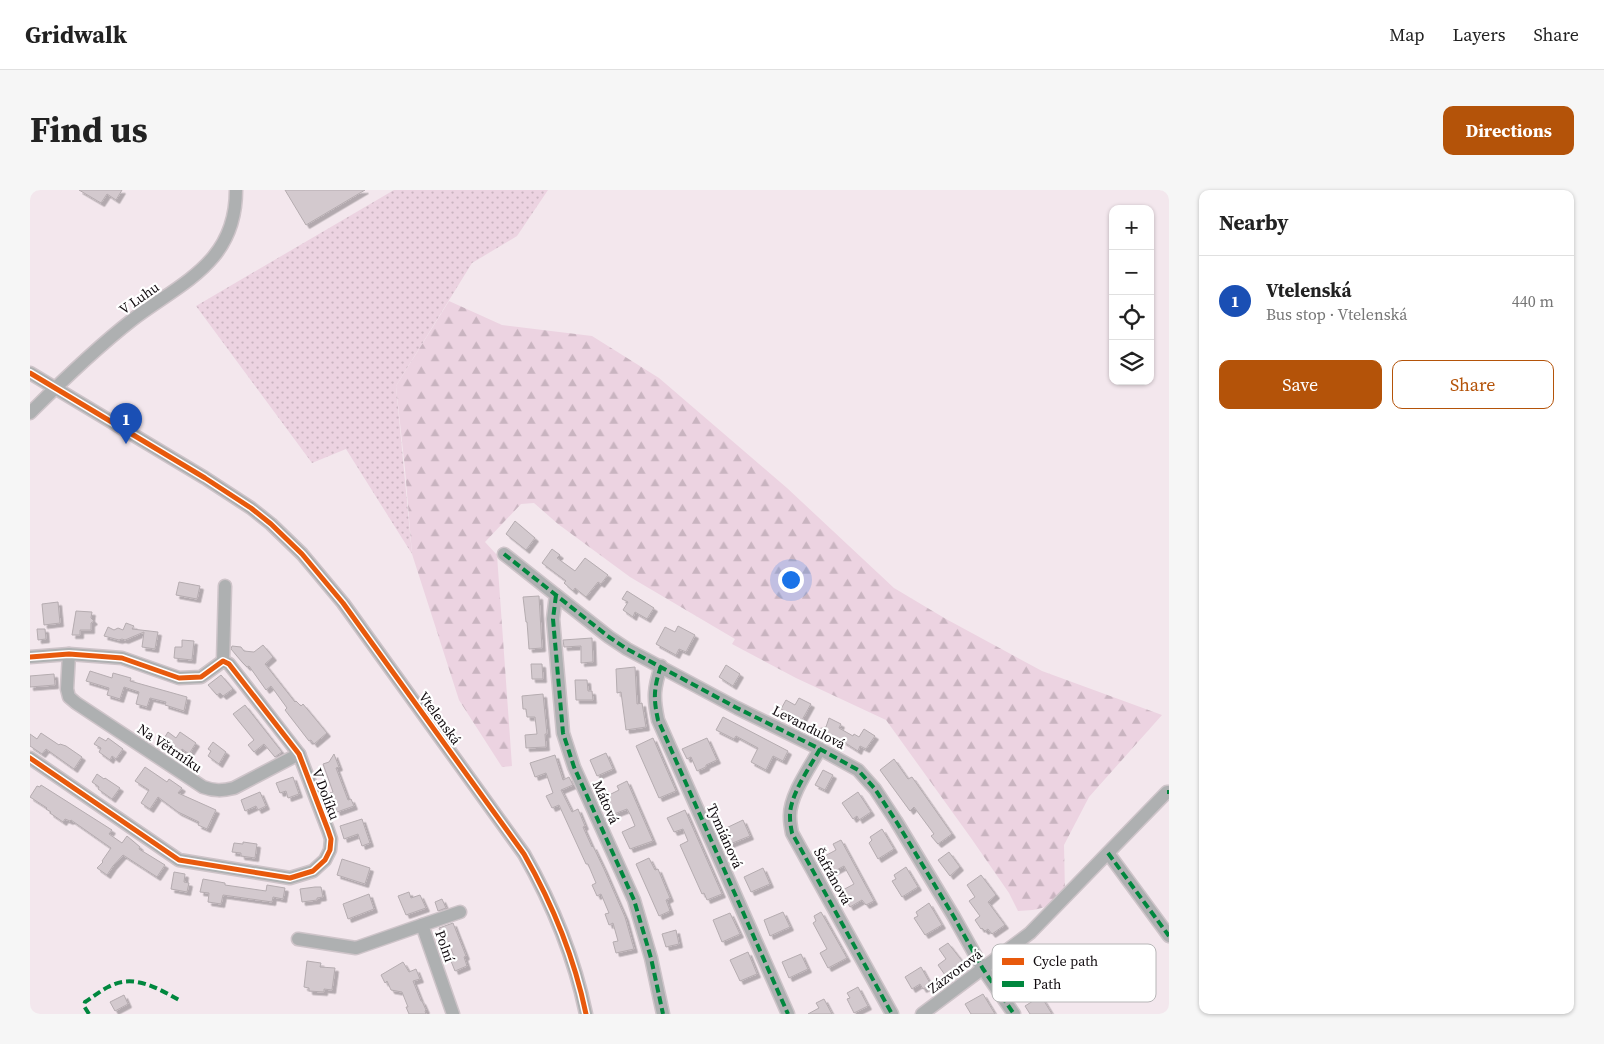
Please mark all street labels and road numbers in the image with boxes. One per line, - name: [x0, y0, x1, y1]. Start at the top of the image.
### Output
- street label: V Luhu: [115, 277, 163, 319]
- street label: Vtelenská: [414, 687, 467, 749]
- street label: Levandulová: [769, 700, 850, 754]
- street label: Na Větrníku: [133, 719, 207, 777]
- street label: V Dolíku: [307, 765, 345, 823]
- street label: Mátová: [588, 777, 625, 828]
- street label: Tymiánová: [702, 800, 749, 872]
- street label: Šafránová: [809, 844, 857, 909]
- street label: Polní: [430, 927, 460, 965]
- street label: Zázvorová: [924, 943, 987, 998]

